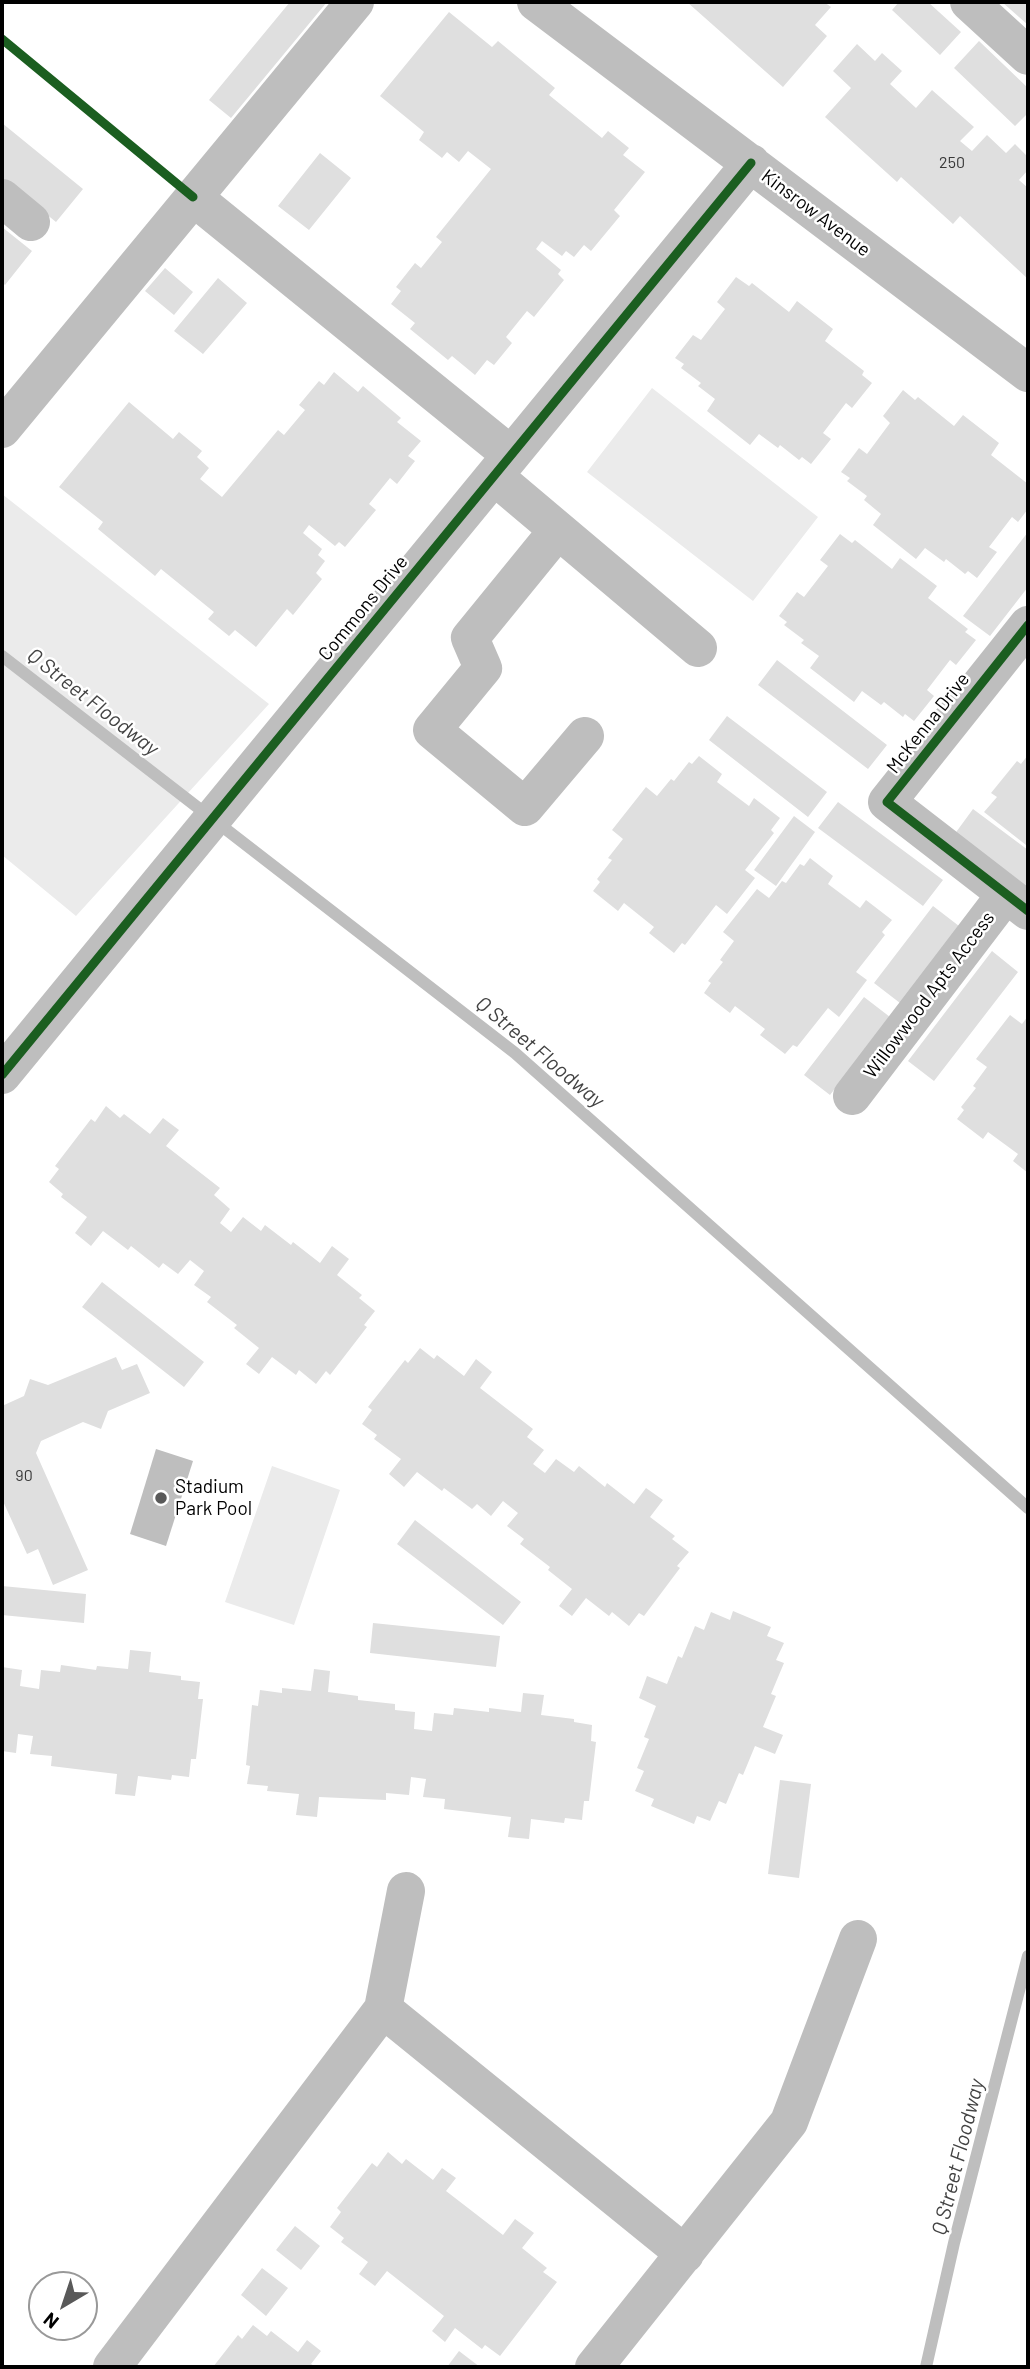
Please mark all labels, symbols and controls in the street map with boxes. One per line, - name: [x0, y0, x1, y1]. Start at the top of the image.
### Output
- house number: 250: [939, 153, 965, 173]
- street label: Kinsrow Avenue: [757, 165, 875, 261]
- street label: Commons Drive: [314, 551, 412, 665]
- water label: Q Street Floodway: [22, 643, 164, 761]
- street label: McKenna Drive: [882, 668, 974, 778]
- street label: Willowwood Apts Access: [859, 907, 999, 1083]
- water label: Q Street Floodway: [471, 991, 609, 1113]
- house number: 90: [15, 1466, 33, 1486]
- place label: Stadium Park Pool: [175, 1476, 252, 1520]
- marker: Stadium Park Pool: [153, 1490, 169, 1506]
- water label: Q Street Floodway: [926, 2076, 990, 2238]
- north arrow: [28, 2271, 98, 2341]
- text: N: [39, 2308, 63, 2334]

